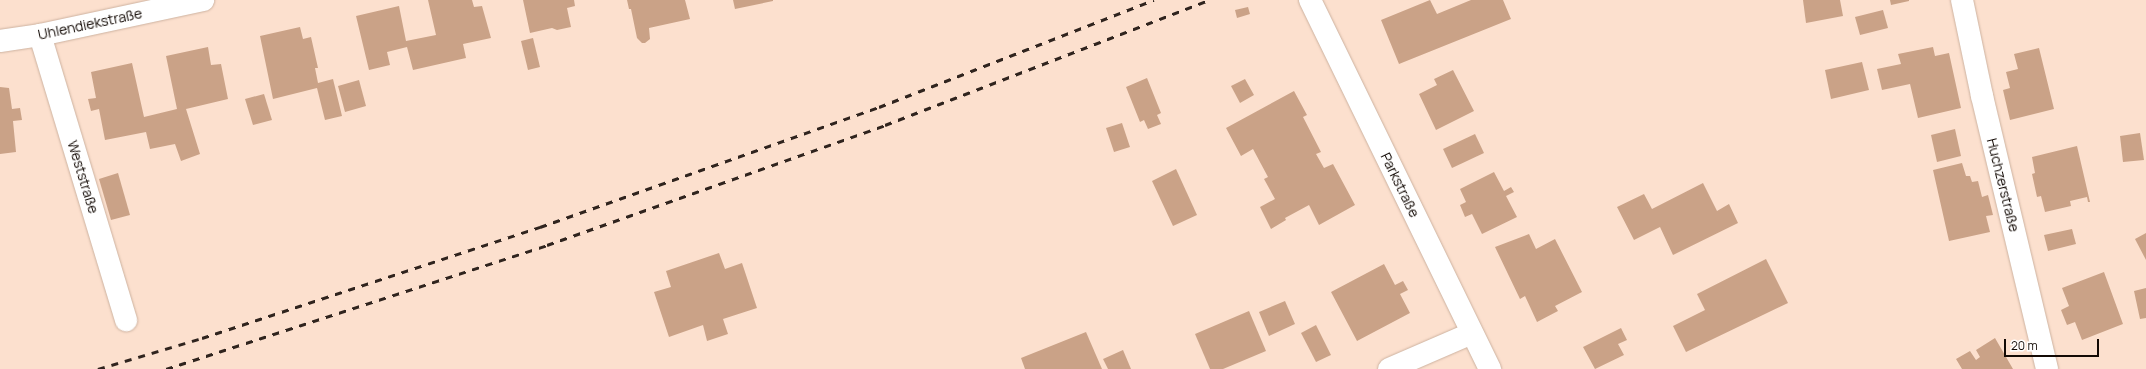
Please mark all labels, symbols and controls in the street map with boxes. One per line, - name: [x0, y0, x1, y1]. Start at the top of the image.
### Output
- street label: Uhlendiekstraße: [36, 5, 144, 43]
- street label: Huchzerstraße: [1983, 136, 2023, 234]
- street label: Weststraße: [64, 138, 102, 216]
- street label: Parkstraße: [1377, 150, 1423, 220]
- scale bar: [2006, 331, 2101, 357]
- text: 20 m: [2011, 337, 2038, 354]

